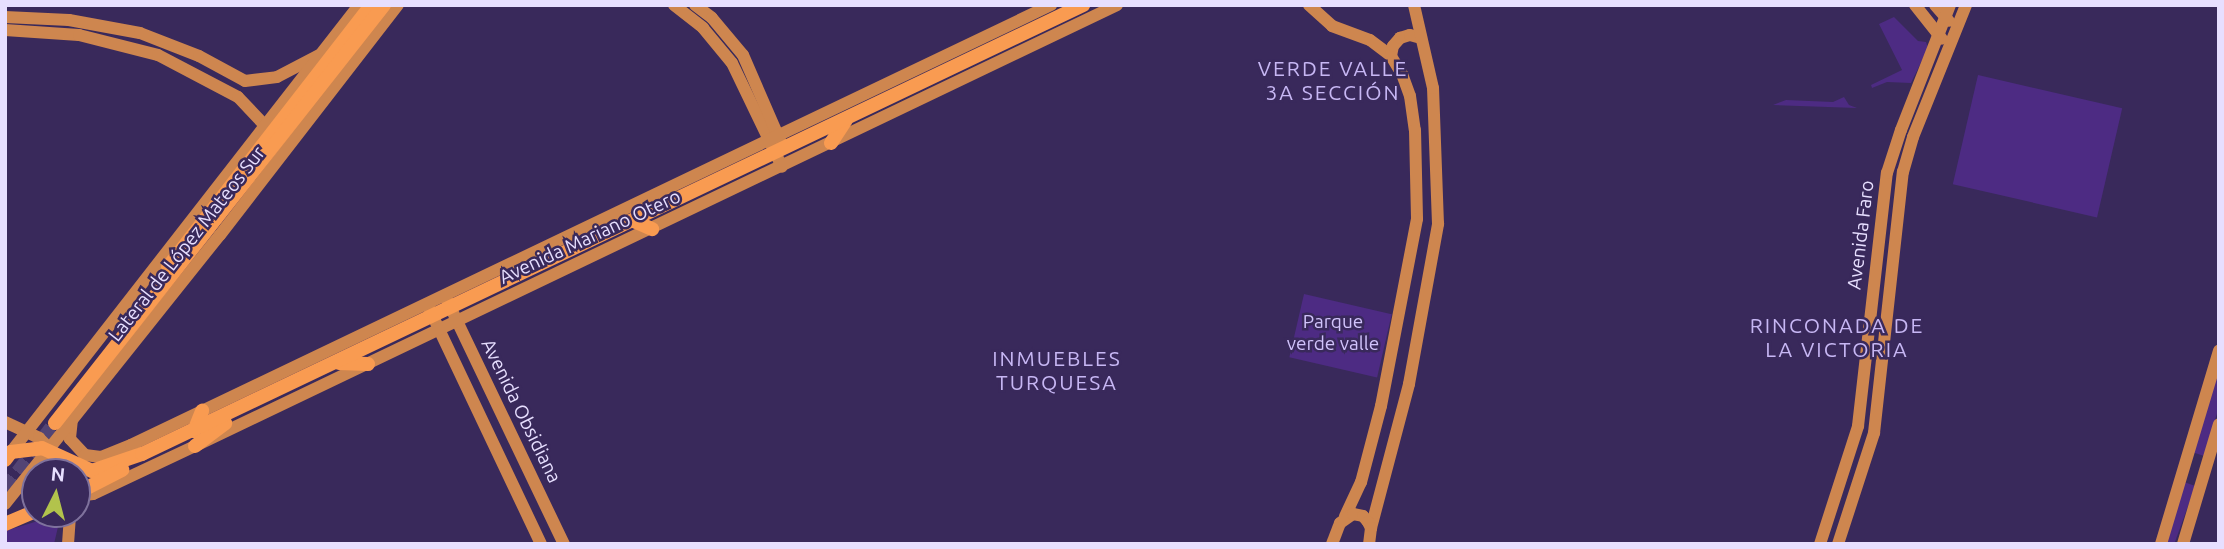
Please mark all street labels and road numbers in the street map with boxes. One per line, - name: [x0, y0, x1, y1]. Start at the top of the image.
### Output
- street label: Lateral de López Mateos Sur: [104, 142, 270, 346]
- street label: Avenida Faro: [1843, 179, 1879, 291]
- street label: Avenida Mariano Otero: [496, 185, 684, 289]
- street label: Avenida Obsidiana: [476, 335, 566, 487]

